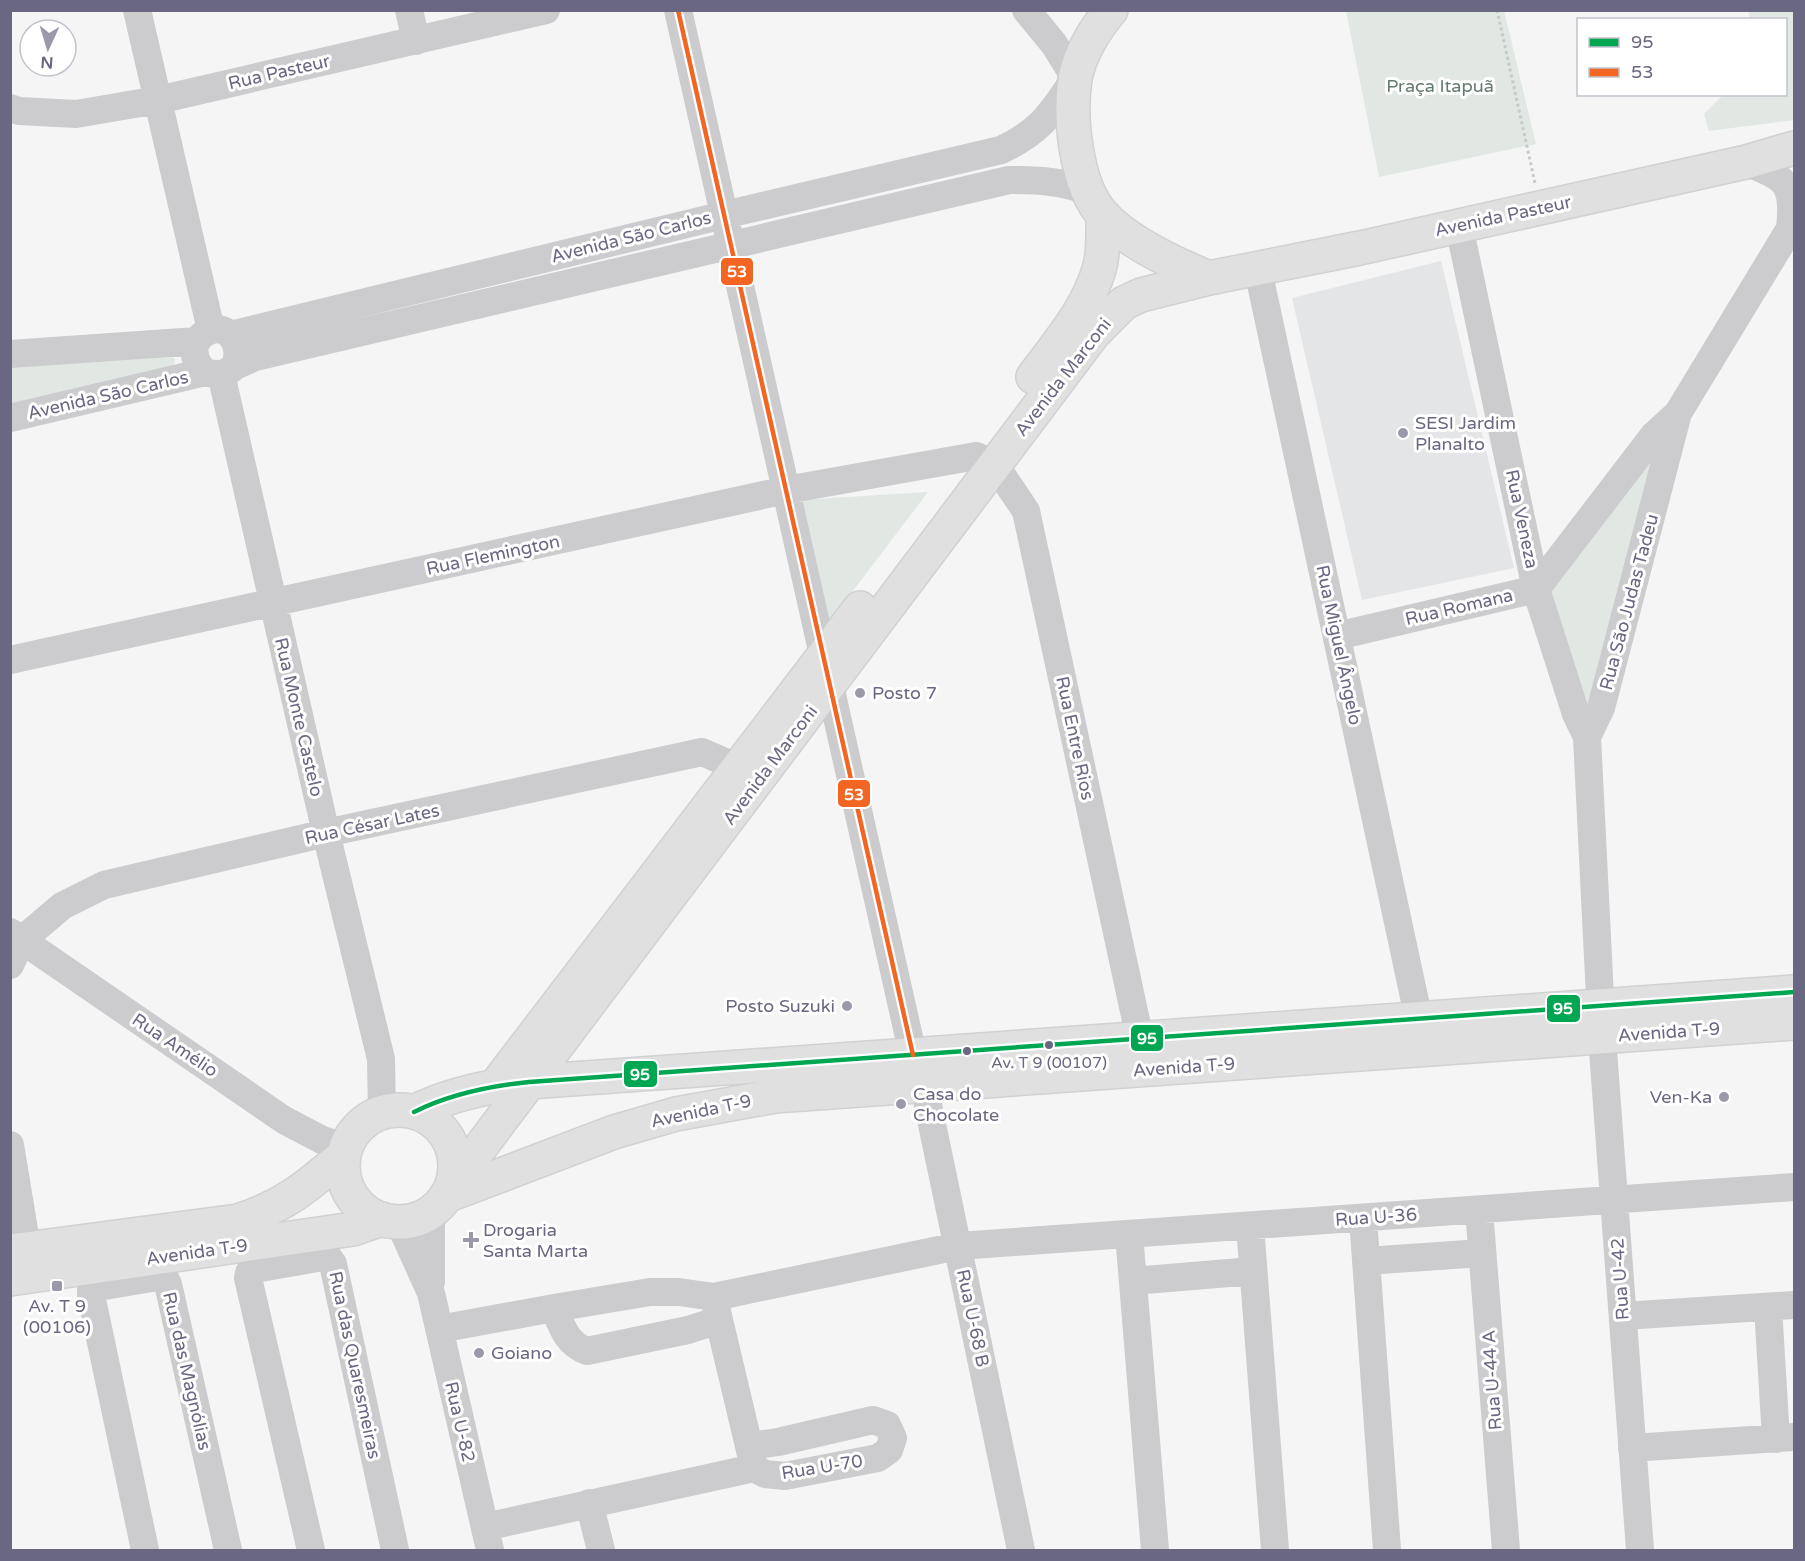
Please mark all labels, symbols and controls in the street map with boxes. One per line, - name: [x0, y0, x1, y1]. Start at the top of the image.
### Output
- north arrow: [18, 18, 78, 78]
- legend: [1577, 18, 1787, 96]
- text: 95: [1631, 31, 1654, 53]
- street label: Rua Pasteur: [226, 50, 332, 94]
- text: N: [40, 52, 54, 72]
- text: 53: [1631, 61, 1654, 83]
- park label: Praça Itapuã: [1386, 75, 1494, 97]
- street label: Avenida Pasteur: [1433, 191, 1573, 241]
- street label: Avenida São Carlos: [549, 206, 713, 268]
- line badge: 53: [720, 257, 754, 286]
- text: 53: [727, 262, 747, 282]
- street label: Avenida Marconi: [1010, 313, 1116, 441]
- street label: Avenida São Carlos: [25, 366, 191, 424]
- place label: SESI Jardim Planalto: [1415, 412, 1516, 455]
- marker: SESI Jardim Planalto: [1396, 426, 1410, 440]
- street label: Rua Veneza: [1501, 468, 1543, 570]
- street label: Rua São Judas Tadeu: [1595, 511, 1663, 693]
- street label: Rua Flemington: [424, 530, 562, 580]
- street label: Rua Miguel Ângelo: [1311, 563, 1367, 727]
- street label: Rua Romana: [1403, 584, 1515, 630]
- street label: Rua Monte Castelo: [270, 635, 328, 799]
- street label: Rua Entre Rios: [1051, 674, 1099, 802]
- place label: Posto 7: [872, 682, 937, 704]
- marker: Posto 7: [853, 686, 867, 700]
- street label: Avenida Marconi: [718, 701, 822, 829]
- line badge: 53: [837, 779, 871, 808]
- text: 53: [844, 785, 864, 805]
- street label: Rua César Lates: [303, 799, 441, 849]
- line badge: 95: [1546, 994, 1581, 1023]
- place label: Posto Suzuki: [725, 995, 835, 1017]
- marker: Posto Suzuki: [840, 999, 854, 1013]
- text: 95: [1553, 999, 1573, 1019]
- street label: Rua Amélio: [128, 1008, 222, 1082]
- street label: Avenida T-9: [1617, 1017, 1721, 1047]
- line badge: 95: [1130, 1024, 1164, 1052]
- text: 95: [1137, 1029, 1157, 1049]
- marker: Av. T 9 (00107): [1043, 1039, 1055, 1051]
- unlabelled marker: [961, 1045, 973, 1057]
- street label: Avenida T-9: [1132, 1052, 1236, 1082]
- place label: Av. T 9 (00107): [991, 1053, 1107, 1073]
- line badge: 95: [623, 1060, 658, 1088]
- text: 95: [630, 1065, 650, 1085]
- place label: Casa do Chocolate: [913, 1083, 999, 1126]
- place label: Ven-Ka: [1650, 1086, 1712, 1108]
- street label: Avenida T-9: [649, 1090, 753, 1132]
- marker: Ven-Ka: [1717, 1090, 1731, 1104]
- marker: Casa do Chocolate: [894, 1097, 908, 1111]
- street label: Rua U-36: [1334, 1203, 1418, 1231]
- place label: Drogaria Santa Marta: [483, 1219, 588, 1262]
- marker: Drogaria Santa Marta: [464, 1233, 478, 1247]
- street label: Avenida T-9: [145, 1234, 249, 1270]
- street label: Rua U-42: [1606, 1237, 1634, 1321]
- street label: Rua U-68 B: [952, 1267, 994, 1369]
- street label: Rua das Quaresmeiras: [324, 1269, 386, 1461]
- marker: Av. T 9 (00106): [50, 1279, 64, 1293]
- street label: Rua das Magnólias: [158, 1290, 216, 1452]
- place label: Av. T 9 (00106): [23, 1295, 91, 1338]
- street label: Rua U-44 A: [1478, 1329, 1506, 1431]
- place label: Goiano: [491, 1342, 552, 1364]
- marker: Goiano: [472, 1346, 486, 1360]
- street label: Rua U-82: [440, 1379, 480, 1465]
- street label: Rua U-70: [780, 1450, 864, 1484]

